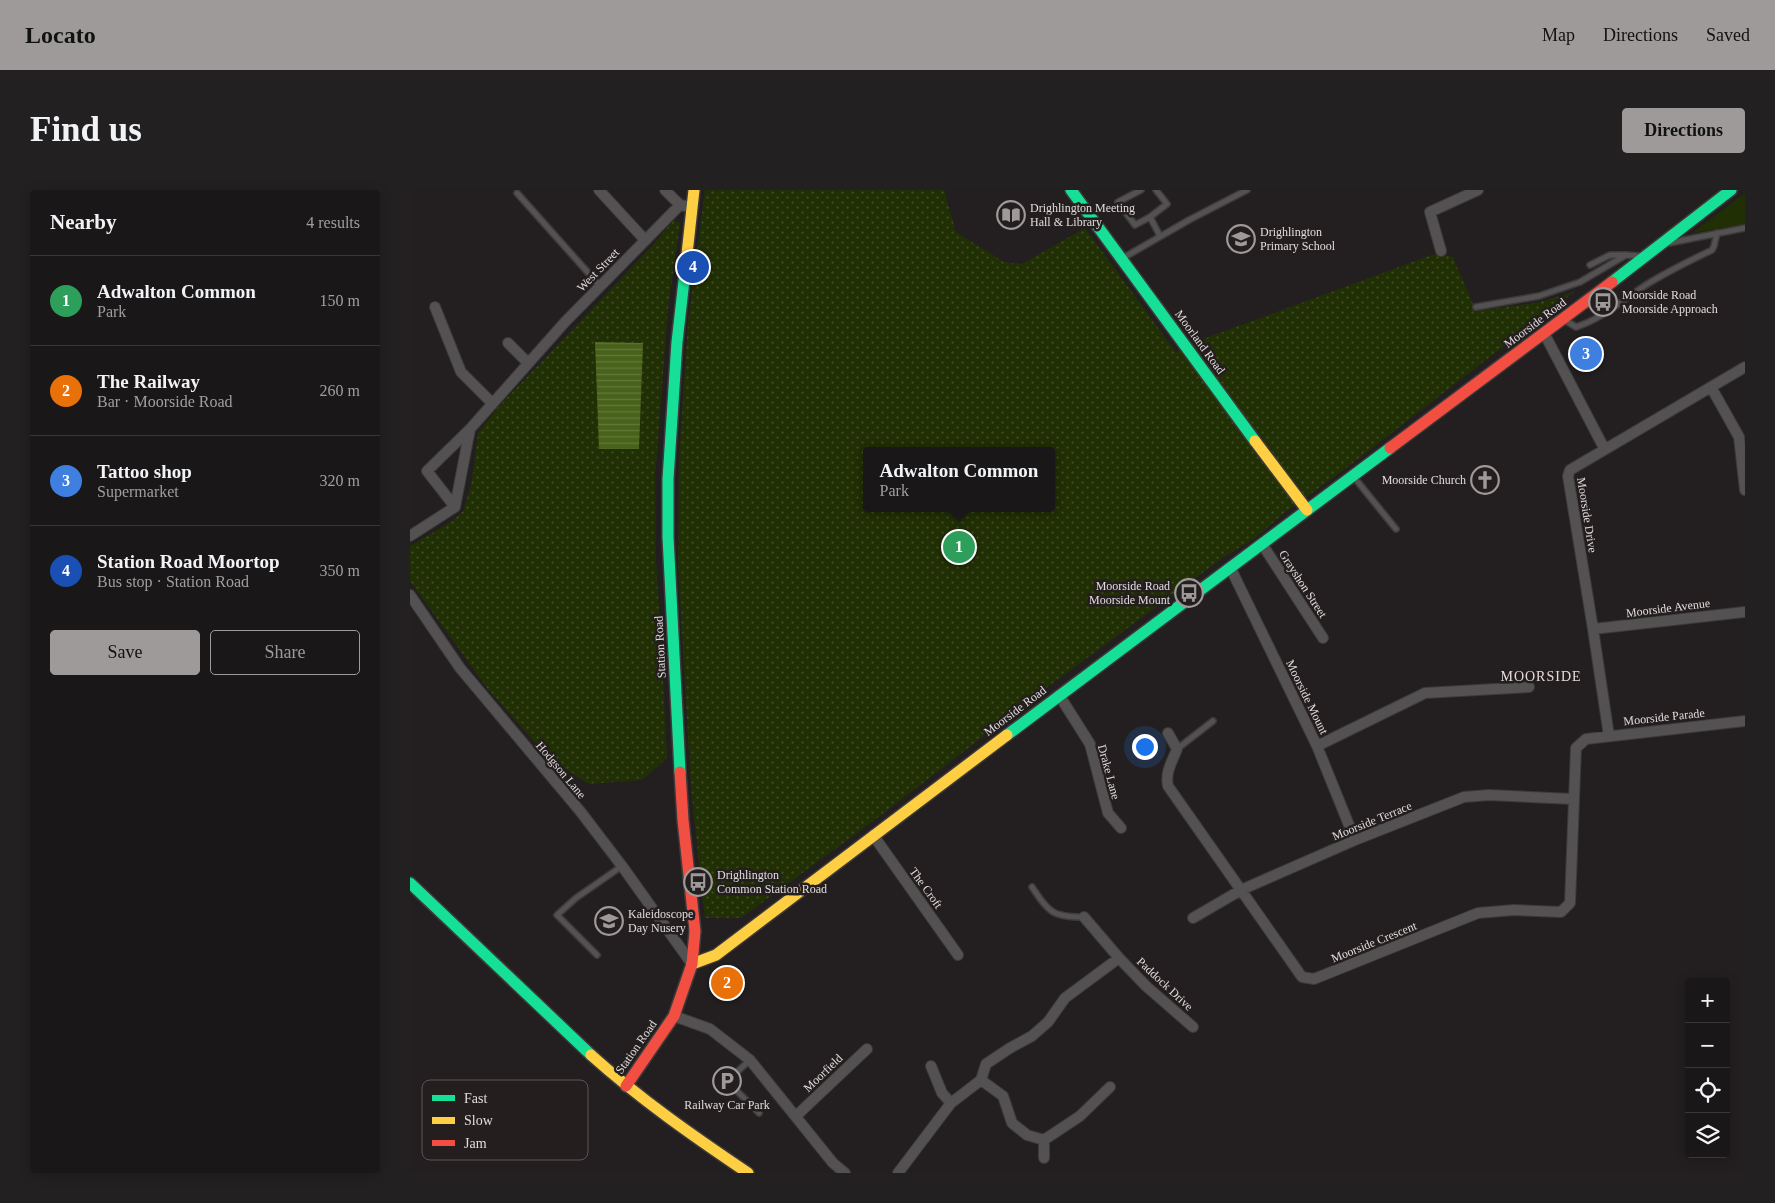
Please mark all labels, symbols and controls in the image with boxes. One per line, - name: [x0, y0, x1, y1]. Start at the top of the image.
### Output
- text: Locato: [25, 22, 96, 48]
- text: Map: [1542, 25, 1575, 45]
- text: Directions: [1603, 25, 1678, 45]
- text: Saved: [1706, 25, 1750, 45]
- button: Directions: [1622, 108, 1745, 153]
- text: Find us: [30, 110, 142, 149]
- library icon: Drighlington Meeting Hall & Library: [996, 200, 1026, 230]
- place label: Drighlington Meeting Hall & Library: [1030, 201, 1135, 229]
- text: Nearby: [50, 210, 117, 234]
- text: 4 results: [306, 214, 360, 231]
- school or university icon: Drighlington Primary School: [1226, 224, 1256, 254]
- place label: Drighlington Primary School: [1260, 225, 1336, 253]
- street label: West Street: [574, 245, 622, 295]
- pin: 4: [677, 248, 709, 286]
- text: Adwalton Common: [97, 281, 256, 302]
- bus stop icon: Moorside Road Moorside Approach: [1588, 287, 1618, 317]
- place label: Moorside Road Moorside Approach: [1622, 288, 1718, 316]
- text: 1: [62, 292, 70, 309]
- text: 150 m: [320, 292, 360, 309]
- street label: Moorside Road: [1501, 295, 1569, 351]
- text: Park: [97, 303, 126, 320]
- street label: Moorland Road: [1172, 307, 1228, 377]
- pin: 3: [1570, 335, 1602, 373]
- text: The Railway: [97, 371, 200, 392]
- text: 2: [62, 382, 70, 399]
- text: 260 m: [320, 382, 360, 399]
- text: Bar · Moorside Road: [97, 393, 233, 410]
- popup: [863, 447, 1055, 512]
- text: Adwalton Common: [880, 460, 1038, 481]
- text: Tattoo shop: [97, 461, 192, 482]
- church icon: Moorside Church: [1470, 465, 1500, 495]
- text: 3: [62, 472, 70, 489]
- text: 320 m: [320, 472, 360, 489]
- place label: Moorside Church: [1382, 473, 1466, 487]
- street label: Moorside Drive: [1574, 476, 1600, 554]
- text: Park: [880, 482, 909, 499]
- text: Supermarket: [97, 483, 179, 500]
- pin: 1: [943, 528, 975, 566]
- street label: Grayshon Street: [1276, 548, 1330, 621]
- text: Station Road Moortop: [97, 551, 280, 572]
- text: 4: [62, 562, 70, 579]
- text: 350 m: [320, 562, 360, 579]
- text: Bus stop · Station Road: [97, 573, 249, 590]
- bus stop icon: Moorside Road Moorside Mount: [1174, 578, 1204, 608]
- place label: Moorside Road Moorside Mount: [1089, 579, 1171, 607]
- street label: Moorside Avenue: [1625, 596, 1711, 620]
- street label: Station Road: [651, 616, 669, 678]
- button: Save: [50, 630, 200, 675]
- button: Share: [210, 630, 360, 675]
- street label: Moorside Mount: [1283, 658, 1331, 737]
- district label: MOORSIDE: [1500, 669, 1582, 684]
- street label: Moorside Road: [981, 683, 1049, 739]
- street label: Moorside Parade: [1623, 706, 1705, 728]
- your location: [1132, 734, 1158, 760]
- street label: Hodgson Lane: [533, 739, 589, 801]
- street label: Drake Lane: [1095, 743, 1123, 801]
- street label: Moorside Terrace: [1330, 799, 1414, 843]
- street label: The Croft: [907, 865, 946, 912]
- bus stop icon: Drighlington Common Station Road: [683, 867, 713, 897]
- place label: Drighlington Common Station Road: [717, 868, 827, 896]
- school or university icon: Kaleidoscope Day Nusery: [594, 906, 624, 936]
- place label: Kaleidoscope Day Nusery: [628, 907, 693, 935]
- street label: Moorside Crescent: [1329, 918, 1419, 966]
- street label: Paddock Drive: [1134, 954, 1196, 1014]
- pin: 2: [711, 964, 743, 1002]
- map controls: [1685, 978, 1730, 1158]
- button: +: [1685, 978, 1730, 1023]
- street label: Station Road: [612, 1017, 660, 1077]
- button: −: [1685, 1023, 1730, 1068]
- street label: Moorfield: [801, 1051, 845, 1095]
- parking icon: Railway Car Park: [712, 1066, 742, 1096]
- button: locate: [1685, 1068, 1730, 1113]
- legend: [422, 1080, 588, 1160]
- text: Fast: [464, 1091, 487, 1106]
- place label: Railway Car Park: [684, 1098, 770, 1112]
- text: Slow: [464, 1113, 494, 1128]
- button: layers: [1685, 1113, 1730, 1158]
- text: Jam: [464, 1136, 487, 1151]

